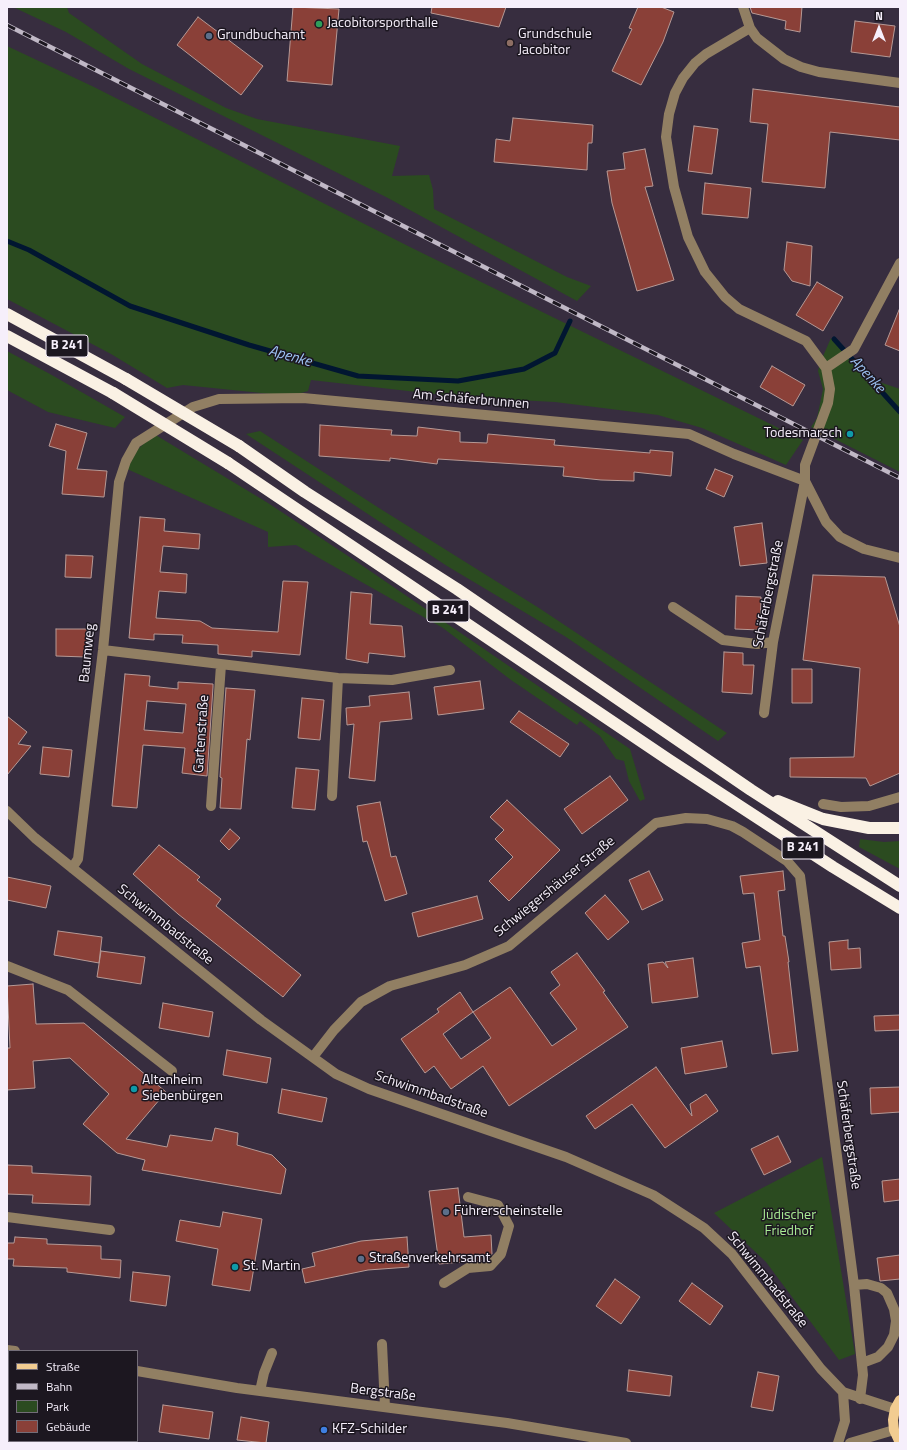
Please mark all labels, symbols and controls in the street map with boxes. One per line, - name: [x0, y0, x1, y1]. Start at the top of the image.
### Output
- north arrow: [859, 8, 899, 48]
- text: N: [875, 8, 883, 24]
- place label: Jacobitorsporthalle: [327, 16, 438, 32]
- marker: Jacobitorsporthalle: [314, 19, 324, 29]
- place label: Grundschule Jacobitor: [518, 27, 592, 60]
- place label: Grundbuchamt: [217, 28, 305, 44]
- marker: Grundbuchamt: [204, 31, 214, 41]
- marker: Grundschule Jacobitor: [505, 38, 515, 48]
- road number: B 241: [46, 335, 88, 357]
- water label: Apenke: [267, 342, 313, 372]
- water label: Apenke: [846, 353, 888, 397]
- street label: Am Schäferbrunnen: [412, 387, 530, 413]
- place label: Todesmarsch: [764, 426, 842, 442]
- marker: Todesmarsch: [845, 429, 855, 439]
- street label: Schäferbergstraße: [750, 539, 788, 649]
- road number: B 241: [427, 600, 469, 622]
- street label: Baumweg: [77, 623, 99, 683]
- street label: Gartenstraße: [191, 694, 213, 774]
- street label: Schwiegershäuser Straße: [491, 833, 619, 941]
- road number: B 241: [782, 837, 824, 859]
- street label: Schwimmbadstraße: [114, 881, 216, 969]
- street label: Schwimmbadstraße: [372, 1068, 490, 1122]
- place label: Altenheim Siebenbürgen: [142, 1073, 223, 1106]
- street label: Schäferbergstraße: [832, 1080, 864, 1190]
- marker: Altenheim Siebenbürgen: [129, 1084, 139, 1094]
- place label: Führerscheinstelle: [454, 1204, 562, 1220]
- marker: Führerscheinstelle: [441, 1207, 451, 1217]
- park label: Jüdischer Friedhof: [762, 1208, 816, 1240]
- street label: Schwimmbadstraße: [723, 1229, 811, 1331]
- place label: Straßenverkehrsamt: [369, 1251, 490, 1267]
- marker: Straßenverkehrsamt: [356, 1254, 366, 1264]
- place label: St. Martin: [243, 1259, 301, 1275]
- marker: St. Martin: [230, 1262, 240, 1272]
- legend: [8, 1350, 138, 1442]
- text: Straße: [46, 1357, 80, 1376]
- text: Bahn: [46, 1377, 72, 1396]
- street label: Bergstraße: [349, 1381, 417, 1405]
- text: Park: [46, 1397, 69, 1416]
- text: Gebäude: [46, 1417, 91, 1436]
- place label: KFZ-Schilder: [332, 1422, 407, 1438]
- marker: KFZ-Schilder: [319, 1425, 329, 1435]

